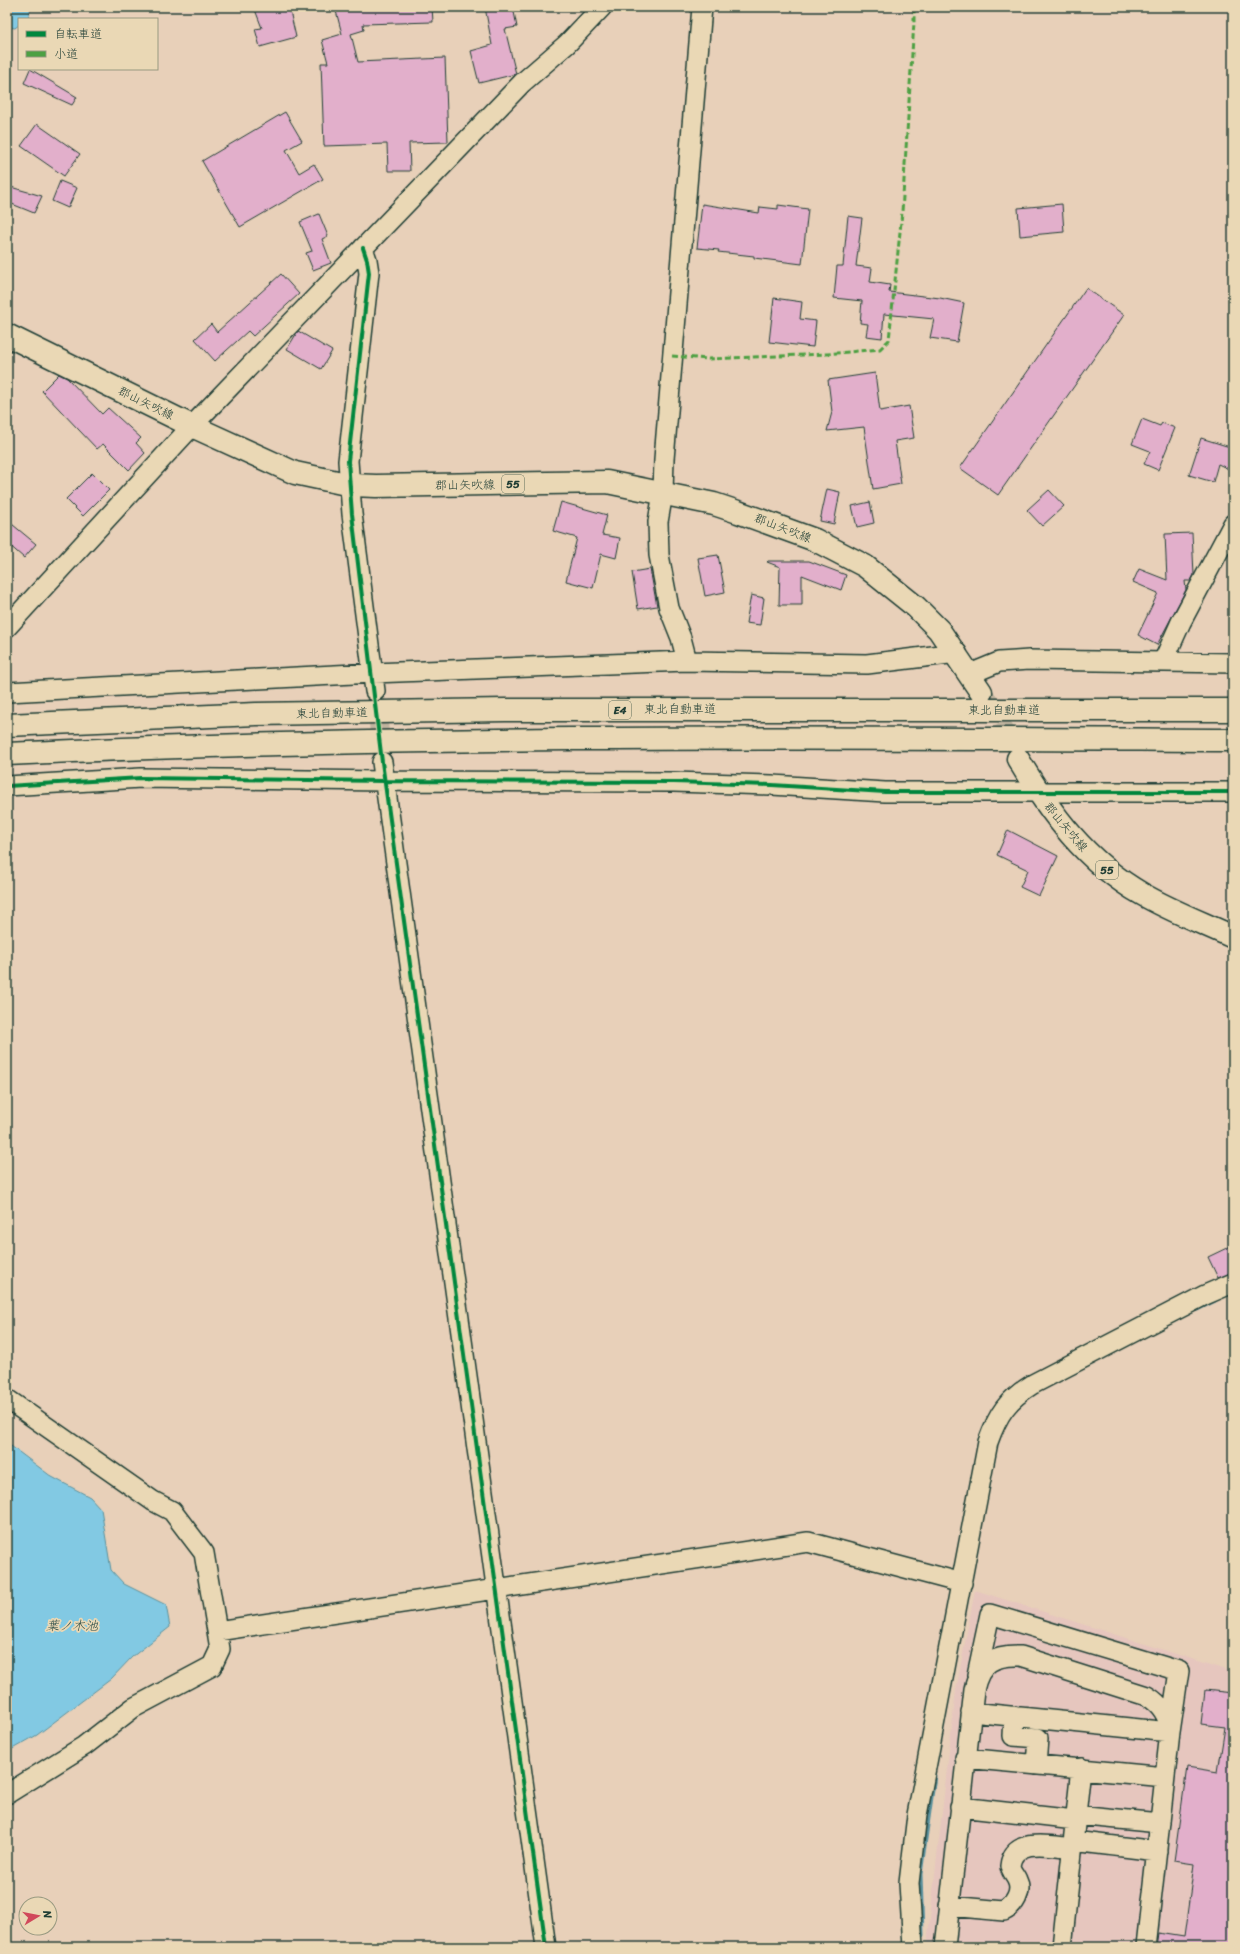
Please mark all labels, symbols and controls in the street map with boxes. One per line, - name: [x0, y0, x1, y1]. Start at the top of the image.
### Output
- legend: [18, 18, 158, 70]
- text: 自転車道: [54, 23, 102, 45]
- text: 小道: [54, 43, 78, 65]
- street label: 郡山矢吹線: [114, 380, 178, 426]
- street label: 郡山矢吹線: [435, 473, 495, 497]
- road number: 55: [502, 475, 524, 493]
- street label: 郡山矢吹線: [751, 507, 815, 549]
- street label: 東北自動車道: [644, 698, 716, 720]
- street label: 東北自動車道: [968, 699, 1040, 721]
- street label: 東北自動車道: [296, 701, 368, 725]
- road number: E4: [609, 701, 631, 719]
- street label: 郡山矢吹線: [1038, 797, 1094, 857]
- road number: 55: [1096, 861, 1118, 879]
- water label: 葉ノ木池: [46, 1614, 99, 1637]
- north arrow: [18, 1896, 58, 1936]
- text: N: [37, 1908, 57, 1920]

